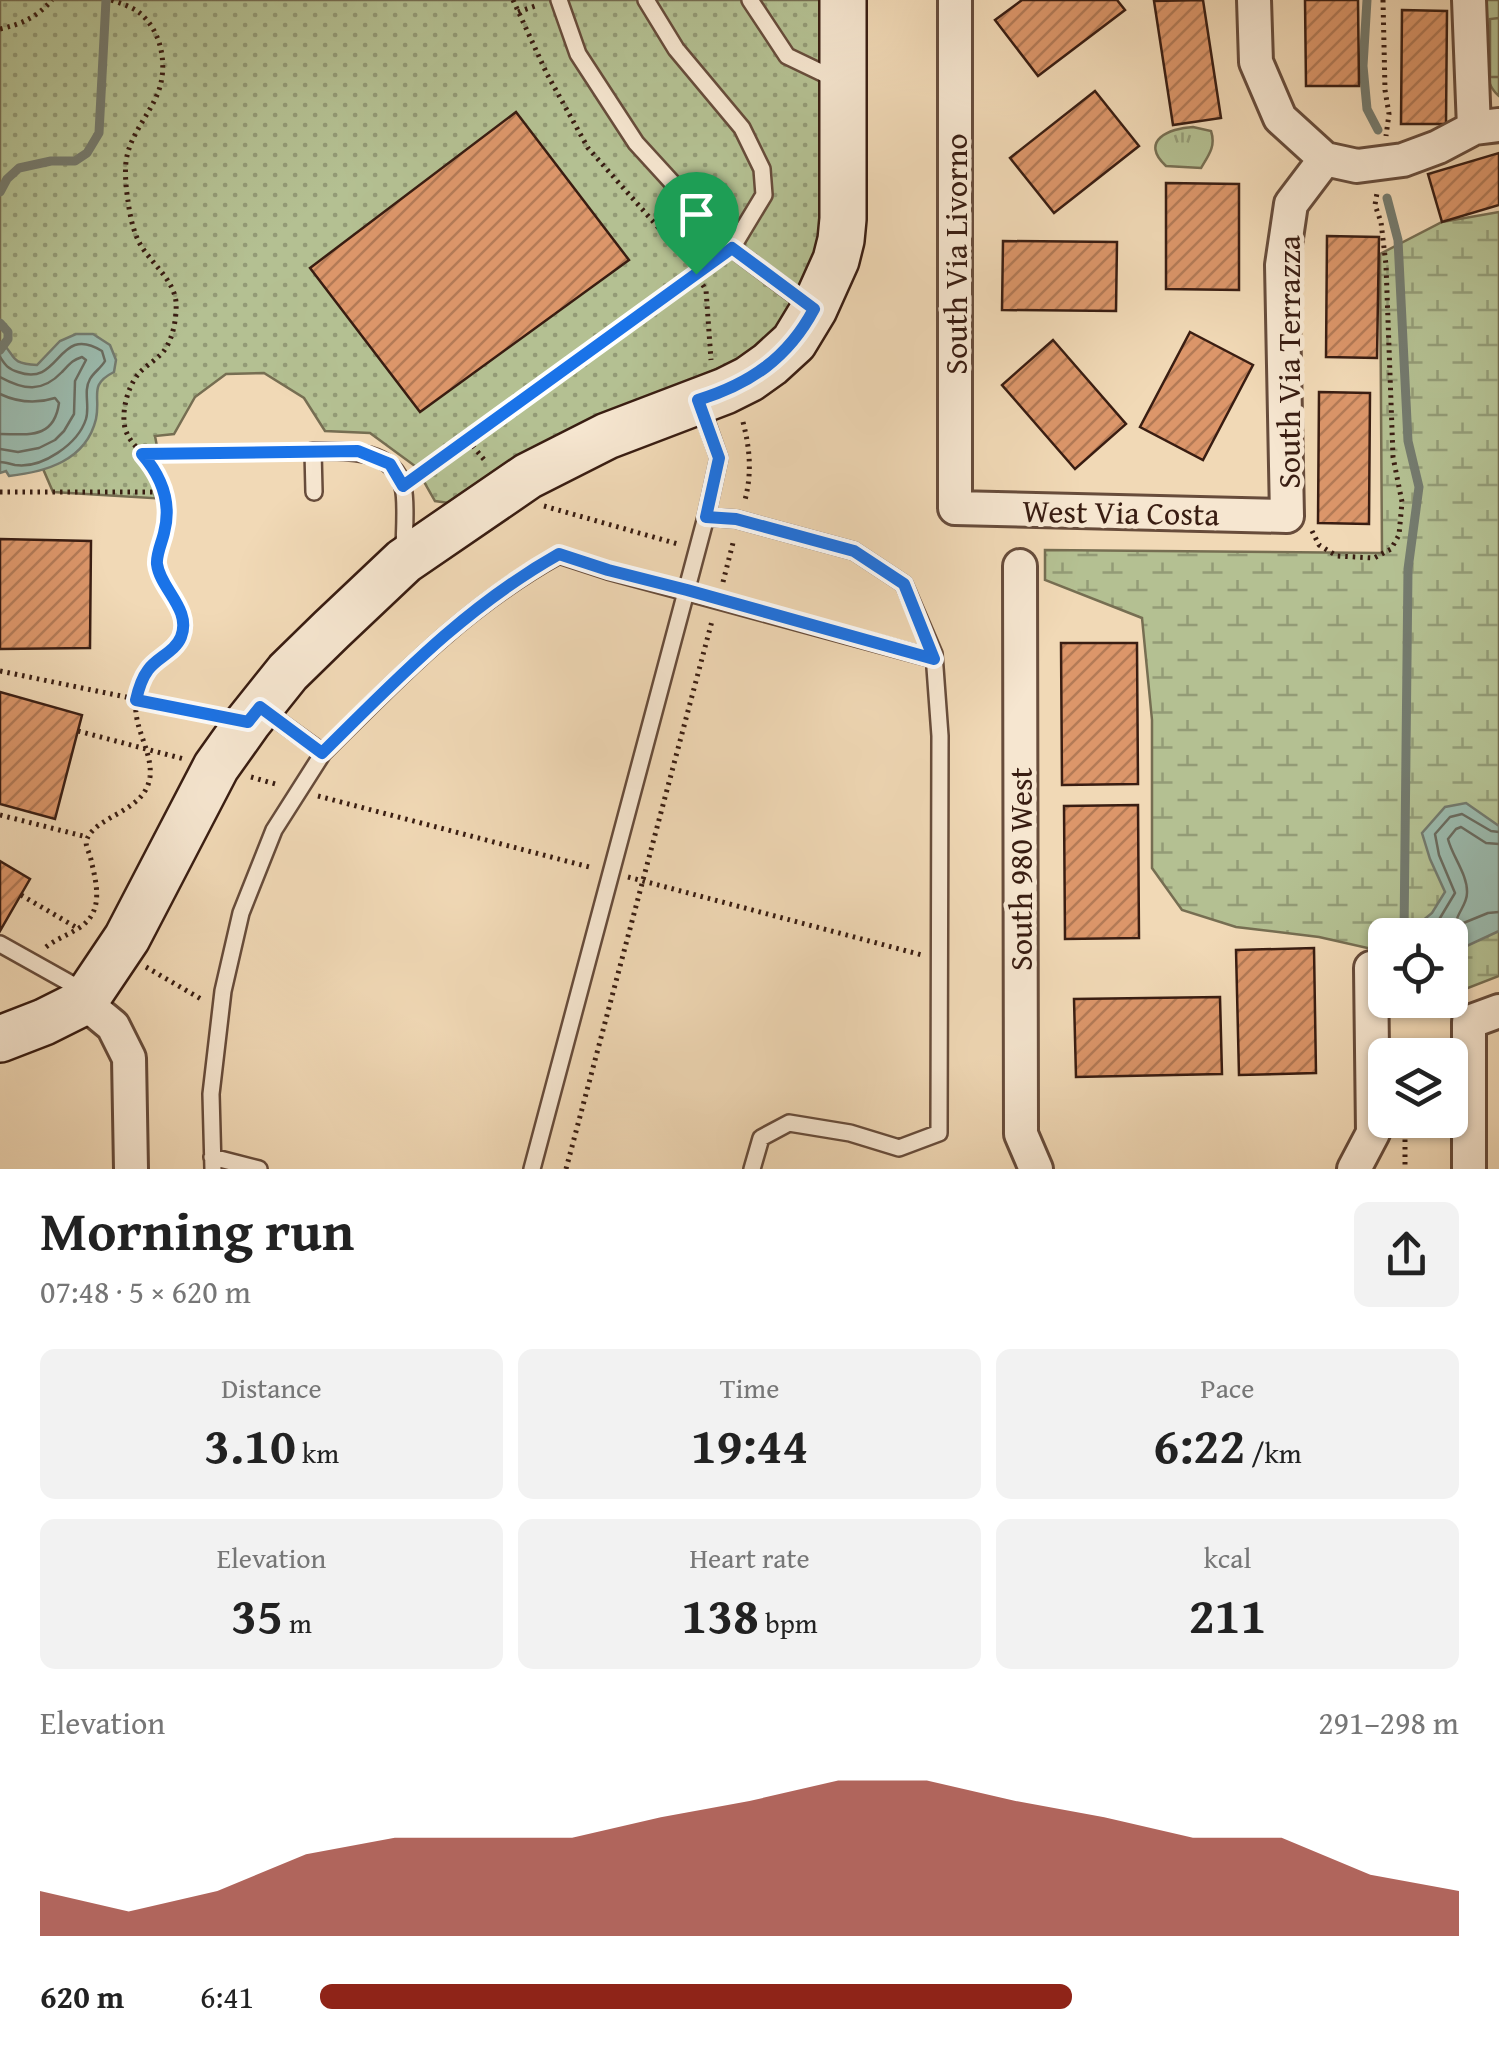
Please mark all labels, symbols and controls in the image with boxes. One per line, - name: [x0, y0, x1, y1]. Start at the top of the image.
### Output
- street label: South Via Livorno: [932, 133, 979, 375]
- pin: [654, 172, 739, 275]
- icon: arrive: [669, 187, 724, 242]
- street label: South Via Terrazza: [1265, 235, 1312, 489]
- street label: West Via Costa: [1022, 487, 1220, 537]
- street label: South 980 West: [997, 767, 1044, 971]
- map controls: [1368, 918, 1468, 1138]
- button: locate: [1368, 918, 1468, 1018]
- button: layers: [1368, 1038, 1468, 1138]
- text: Morning run: [40, 1190, 354, 1270]
- button: share: [1354, 1202, 1459, 1307]
- text: 07:48 · 5 × 620 m: [40, 1268, 251, 1315]
- text: Distance: [221, 1367, 322, 1408]
- text: Time: [720, 1367, 779, 1408]
- text: Pace: [1201, 1367, 1254, 1408]
- text: 3.10: [204, 1408, 296, 1481]
- text: 19:44: [691, 1408, 808, 1481]
- text: 6:22: [1153, 1408, 1245, 1481]
- text: km: [296, 1432, 339, 1473]
- text: /km: [1245, 1432, 1302, 1473]
- text: Elevation: [217, 1537, 326, 1578]
- text: Heart rate: [689, 1537, 810, 1578]
- text: kcal: [1204, 1537, 1251, 1578]
- text: 35: [231, 1578, 283, 1651]
- text: 138: [681, 1578, 759, 1651]
- text: 211: [1189, 1578, 1266, 1651]
- text: m: [283, 1602, 312, 1643]
- text: bpm: [759, 1602, 818, 1643]
- text: Elevation: [40, 1699, 165, 1746]
- text: 291–298 m: [1318, 1699, 1459, 1746]
- text: 620 m: [40, 1973, 124, 2020]
- text: 6:41: [200, 1973, 254, 2020]

